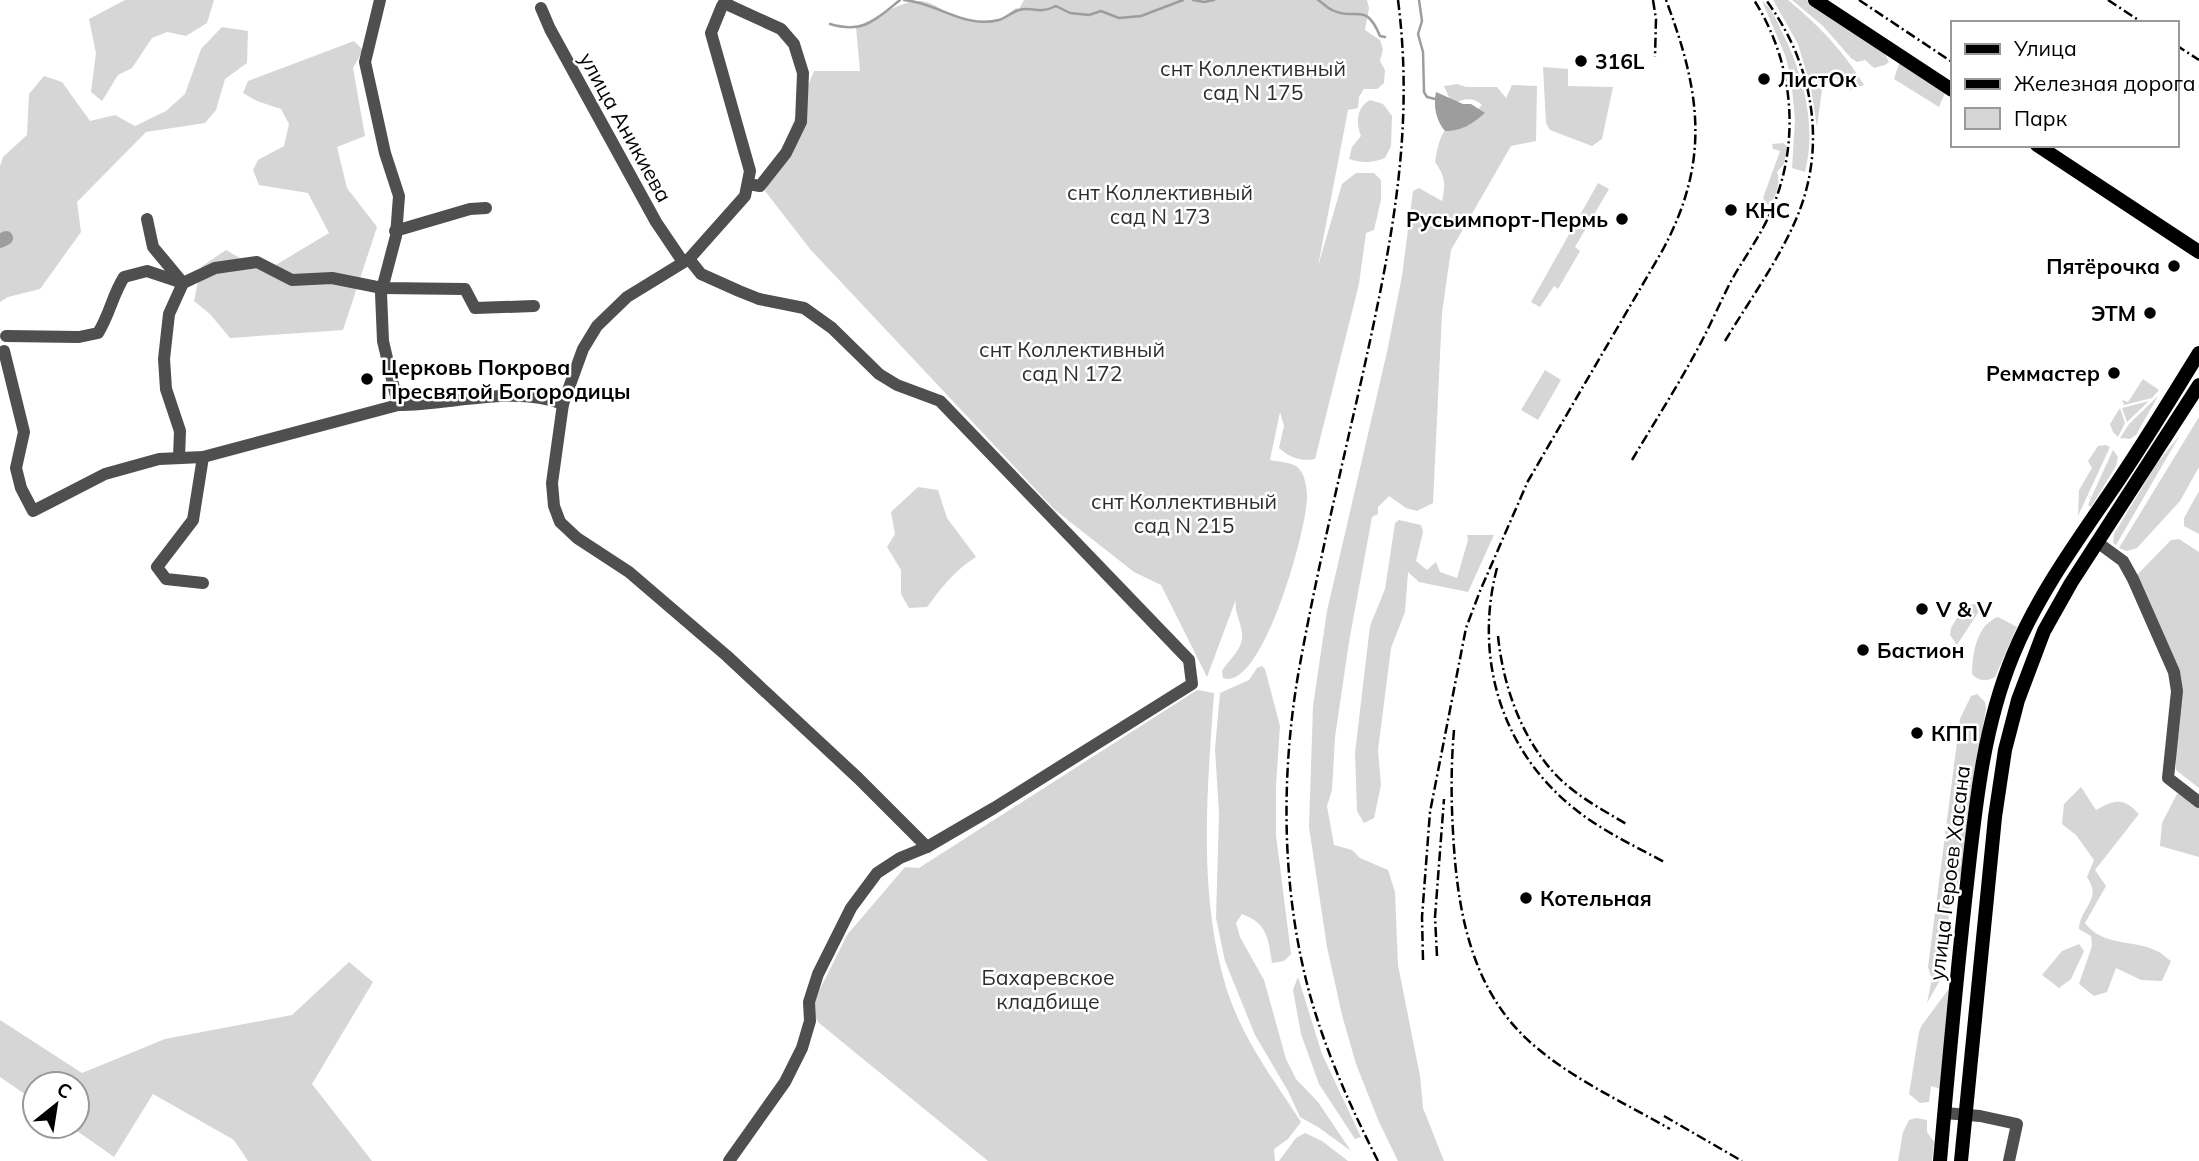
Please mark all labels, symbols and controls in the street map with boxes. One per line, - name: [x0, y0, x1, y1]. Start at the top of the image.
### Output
- legend: [1951, 21, 2178, 147]
- text: Улица: [2013, 35, 2077, 61]
- street label: улица Аникиева: [574, 48, 678, 206]
- place label: 316L: [1595, 48, 1645, 74]
- marker: 316L: [1573, 53, 1589, 69]
- park label: снт Коллективный сад N 175: [1160, 55, 1346, 105]
- place label: ЛистОк: [1778, 66, 1858, 92]
- text: Железная дорога: [2014, 70, 2196, 96]
- marker: ЛистОк: [1756, 71, 1772, 87]
- text: Парк: [2014, 105, 2068, 131]
- park label: снт Коллективный сад N 173: [1067, 179, 1253, 229]
- place label: КНС: [1745, 197, 1790, 223]
- marker: КНС: [1723, 202, 1739, 218]
- place label: Русьимпорт-Пермь: [1406, 206, 1608, 232]
- marker: Русьимпорт-Пермь: [1614, 211, 1630, 227]
- place label: Пятёрочка: [2046, 253, 2160, 279]
- marker: Пятёрочка: [2166, 258, 2182, 274]
- place label: ЭТМ: [2091, 300, 2136, 326]
- marker: ЭТМ: [2142, 305, 2158, 321]
- park label: снт Коллективный сад N 172: [979, 336, 1165, 386]
- place label: Церковь Покрова Пресвятой Богородицы: [381, 354, 631, 404]
- place label: Реммастер: [1986, 360, 2100, 386]
- marker: Реммастер: [2106, 365, 2122, 381]
- marker: Церковь Покрова Пресвятой Богородицы: [359, 371, 375, 387]
- park label: снт Коллективный сад N 215: [1091, 488, 1277, 538]
- place label: V & V: [1935, 596, 1993, 622]
- marker: V & V: [1914, 601, 1930, 617]
- place label: Бастион: [1877, 637, 1964, 663]
- marker: Бастион: [1855, 642, 1871, 658]
- place label: КПП: [1931, 720, 1978, 746]
- marker: КПП: [1909, 725, 1925, 741]
- street label: улица Героев Хасана: [1923, 764, 1975, 982]
- place label: Котельная: [1540, 885, 1652, 911]
- marker: Котельная: [1518, 890, 1534, 906]
- park label: Бахаревское кладбище: [981, 964, 1115, 1014]
- north arrow: [21, 1070, 91, 1140]
- text: С: [53, 1077, 76, 1104]

